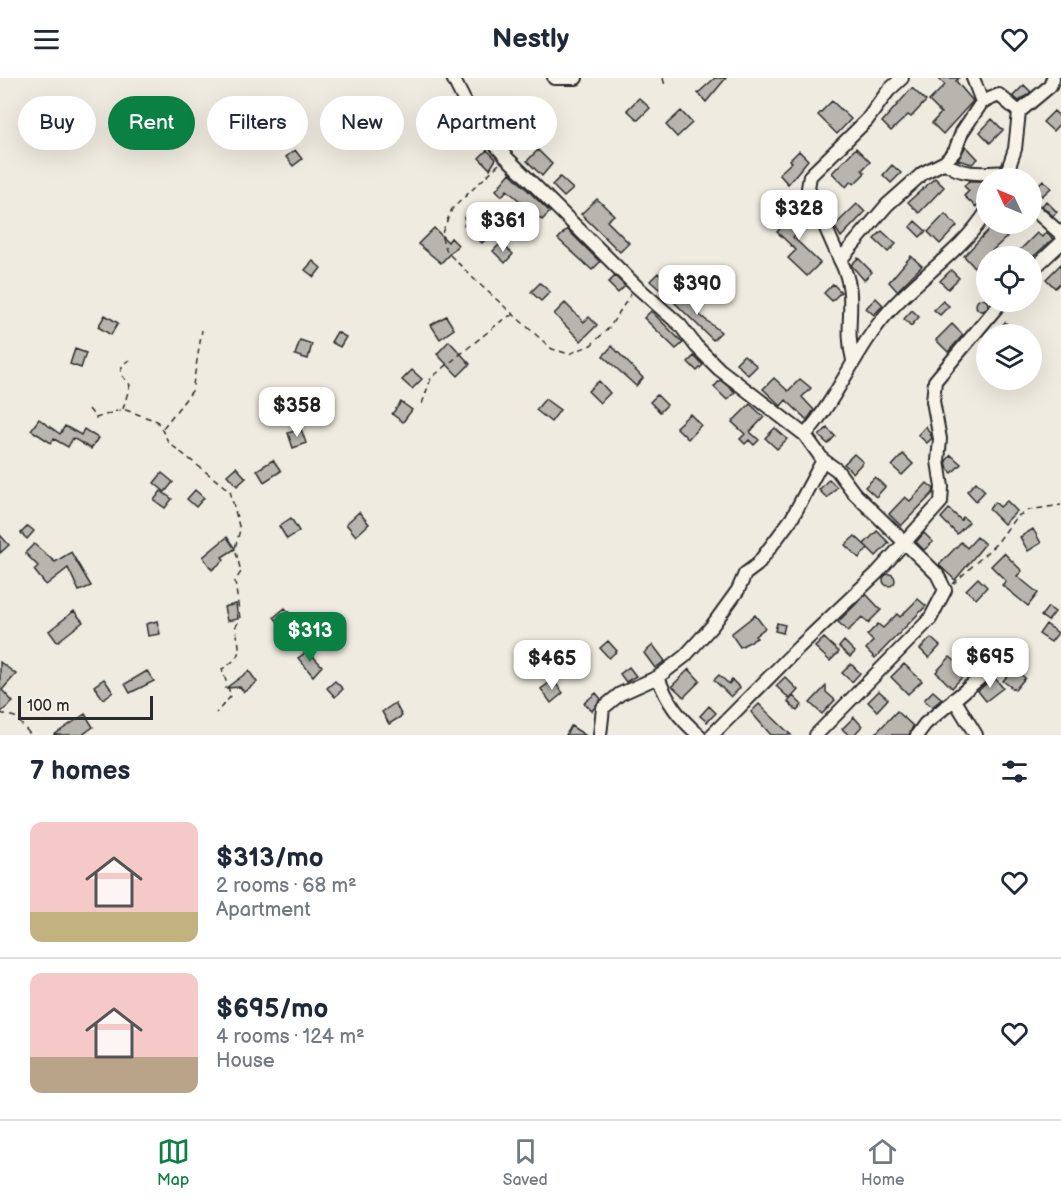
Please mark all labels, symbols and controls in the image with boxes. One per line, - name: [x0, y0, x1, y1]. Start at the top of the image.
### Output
- icon: menu: [30, 23, 63, 56]
- text: Nestly: [492, 23, 569, 55]
- icon: heart: [998, 23, 1031, 56]
- chip: Buy: [18, 96, 96, 150]
- chip: Rent: [108, 96, 195, 150]
- chip: Filters: [207, 96, 308, 150]
- chip: New: [320, 96, 404, 150]
- chip: Apartment: [416, 96, 557, 150]
- north arrow: [976, 168, 1042, 234]
- map controls: [976, 168, 1042, 390]
- pin: $328: [763, 190, 835, 241]
- text: $328: [775, 197, 823, 221]
- pin: $361: [467, 202, 539, 253]
- text: $361: [480, 209, 526, 233]
- button: locate: [976, 246, 1042, 312]
- pin: $390: [661, 265, 733, 316]
- text: $390: [672, 272, 722, 296]
- button: layers: [976, 324, 1042, 390]
- pin: $358: [261, 387, 333, 438]
- text: $358: [273, 394, 321, 418]
- pin: $313: [274, 612, 346, 663]
- text: $313: [288, 619, 332, 643]
- pin: $695: [954, 638, 1026, 689]
- pin: $465: [516, 640, 588, 691]
- text: $695: [966, 645, 1014, 669]
- text: $465: [528, 647, 576, 671]
- scale bar: [18, 693, 153, 720]
- text: 100 m: [27, 697, 70, 716]
- icon: filters: [998, 755, 1031, 788]
- text: 7 homes: [30, 756, 130, 787]
- text: $313/mo: [216, 843, 324, 874]
- icon: home: [78, 846, 150, 918]
- icon: heart: [998, 866, 1031, 899]
- text: 2 rooms · 68 m²: [216, 874, 357, 898]
- text: Apartment: [216, 898, 311, 922]
- text: $695/mo: [216, 994, 328, 1025]
- icon: home: [78, 997, 150, 1069]
- icon: heart: [998, 1017, 1031, 1050]
- text: 4 rooms · 124 m²: [216, 1025, 365, 1049]
- text: House: [216, 1049, 275, 1073]
- tab: Map: [157, 1135, 190, 1190]
- tab: Saved: [503, 1135, 548, 1190]
- tab: Home: [861, 1135, 904, 1190]

